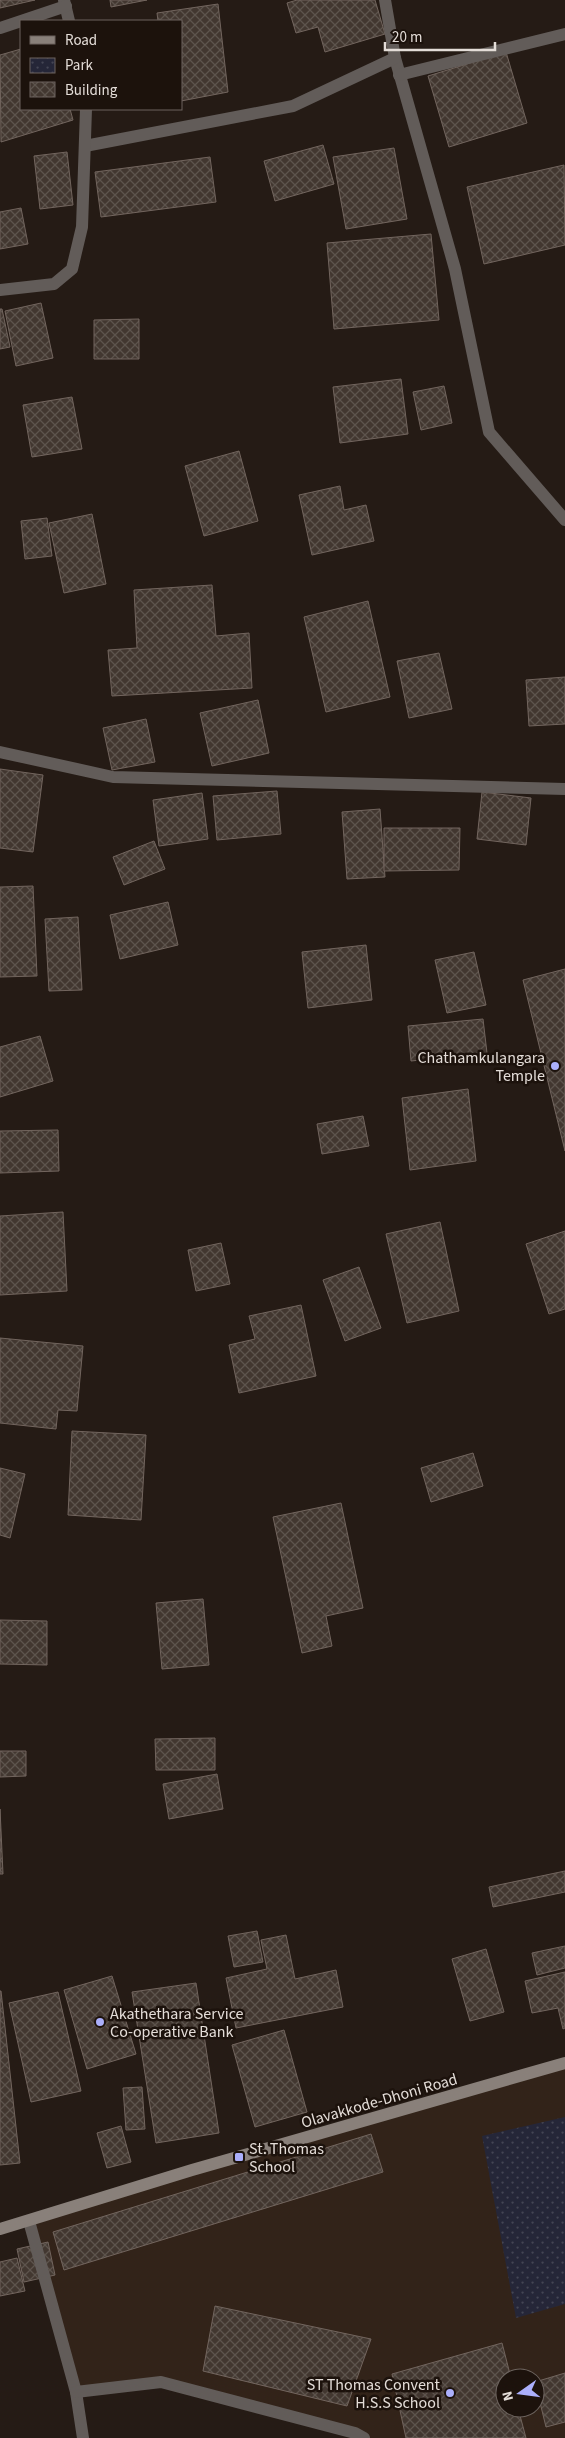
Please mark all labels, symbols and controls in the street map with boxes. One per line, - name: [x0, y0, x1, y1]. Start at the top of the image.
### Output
- legend: [20, 20, 182, 110]
- scale bar: [385, 20, 495, 52]
- text: 20 m: [392, 27, 422, 48]
- text: Road: [65, 30, 97, 51]
- text: Park: [65, 55, 94, 76]
- text: Building: [65, 80, 118, 101]
- place label: Chathamkulangara Temple: [417, 1047, 545, 1087]
- marker: Chathamkulangara Temple: [549, 1060, 561, 1072]
- place label: Akathethara Service Co-operative Bank: [110, 2003, 244, 2043]
- marker: Akathethara Service Co-operative Bank: [94, 2016, 106, 2028]
- street label: Olavakkode-Dhoni Road: [299, 2068, 460, 2134]
- place label: St. Thomas School: [249, 2138, 324, 2178]
- marker: St. Thomas School: [233, 2151, 245, 2163]
- north arrow: [495, 2368, 545, 2418]
- place label: ST Thomas Convent H.S.S School: [307, 2374, 441, 2414]
- marker: ST Thomas Convent H.S.S School: [444, 2387, 456, 2399]
- text: N: [498, 2389, 519, 2403]

